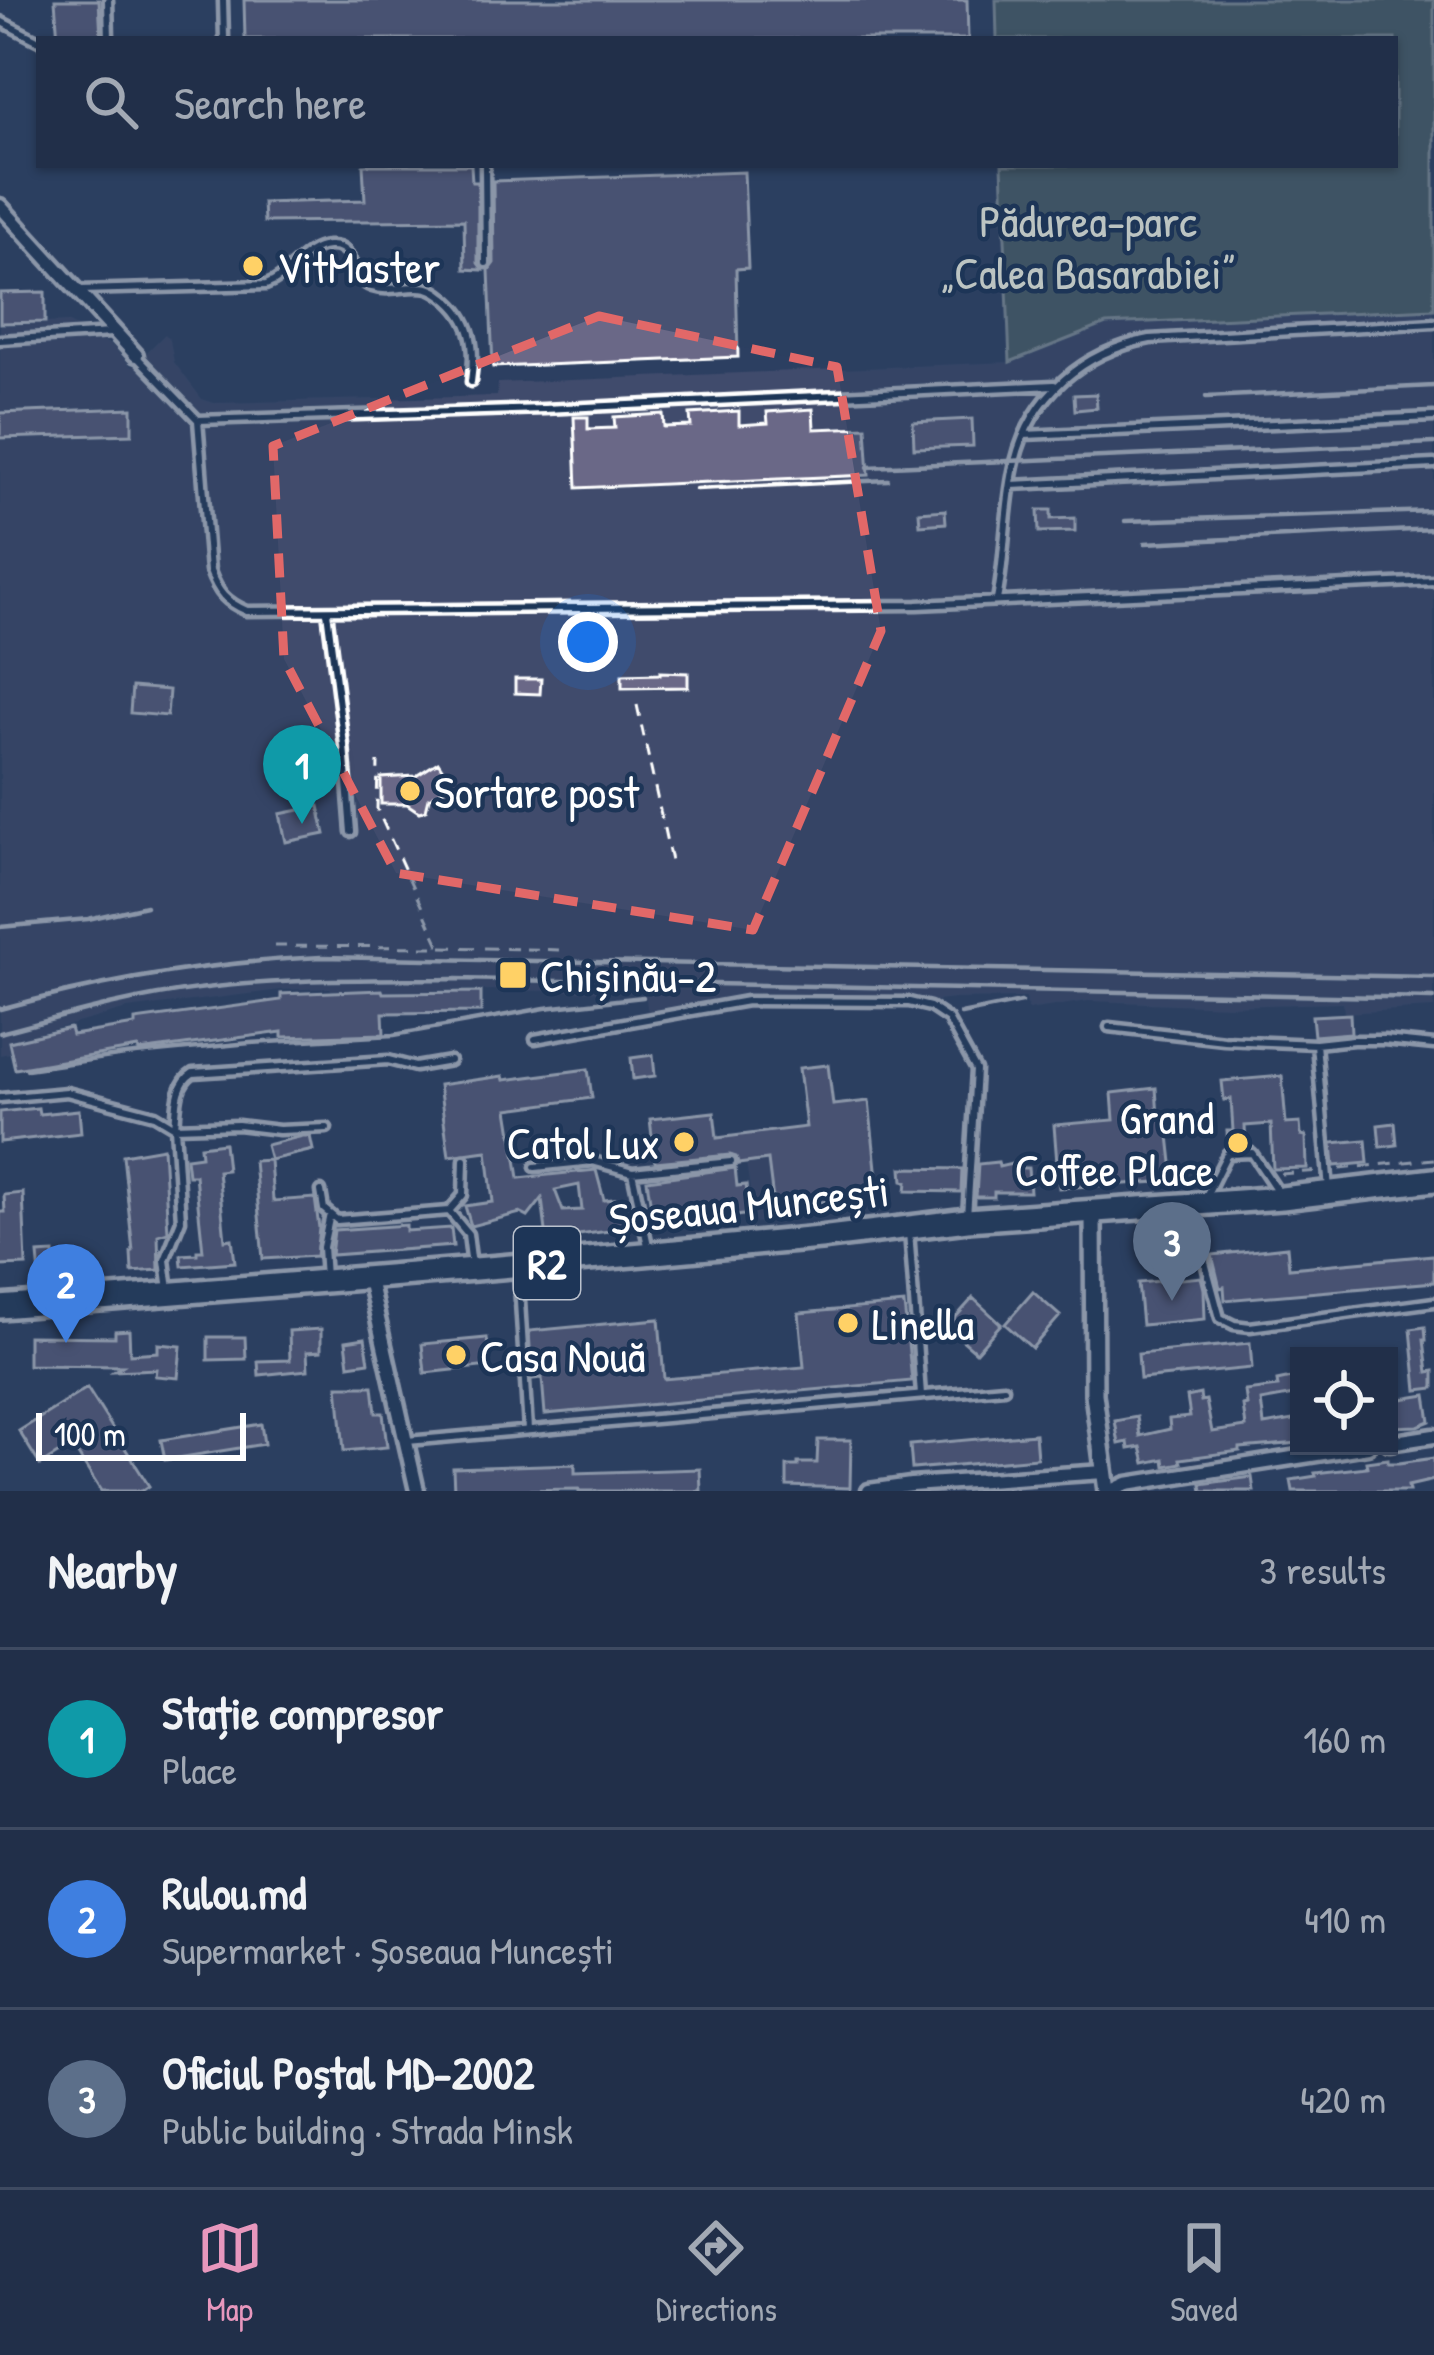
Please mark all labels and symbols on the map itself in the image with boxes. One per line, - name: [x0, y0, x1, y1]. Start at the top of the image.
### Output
- park label: Pădurea-parc „Calea Basarabiei”: [941, 190, 1235, 303]
- place label: VitMaster: [277, 236, 440, 297]
- marker: VitMaster: [240, 253, 266, 279]
- your location: [558, 612, 618, 672]
- pin: 1: [263, 725, 341, 824]
- place label: Sortare post: [434, 761, 640, 822]
- marker: Sortare post: [397, 778, 423, 804]
- place label: Chișinău-2: [540, 945, 716, 1006]
- marker: Chișinău-2: [497, 959, 529, 991]
- place label: Grand Coffee Place: [1015, 1087, 1214, 1200]
- place label: Catol Lux: [507, 1112, 660, 1173]
- marker: Catol Lux: [671, 1129, 697, 1155]
- marker: Grand Coffee Place: [1225, 1130, 1251, 1156]
- street label: Șoseaua Muncești: [606, 1159, 892, 1249]
- pin: 3: [1133, 1202, 1211, 1301]
- road number: R2: [514, 1227, 580, 1299]
- pin: 2: [27, 1244, 105, 1343]
- place label: Linella: [872, 1293, 974, 1354]
- marker: Linella: [835, 1310, 861, 1336]
- place label: Casa Nouă: [480, 1325, 645, 1386]
- marker: Casa Nouă: [443, 1342, 469, 1368]
- scale bar: [36, 1407, 246, 1460]

